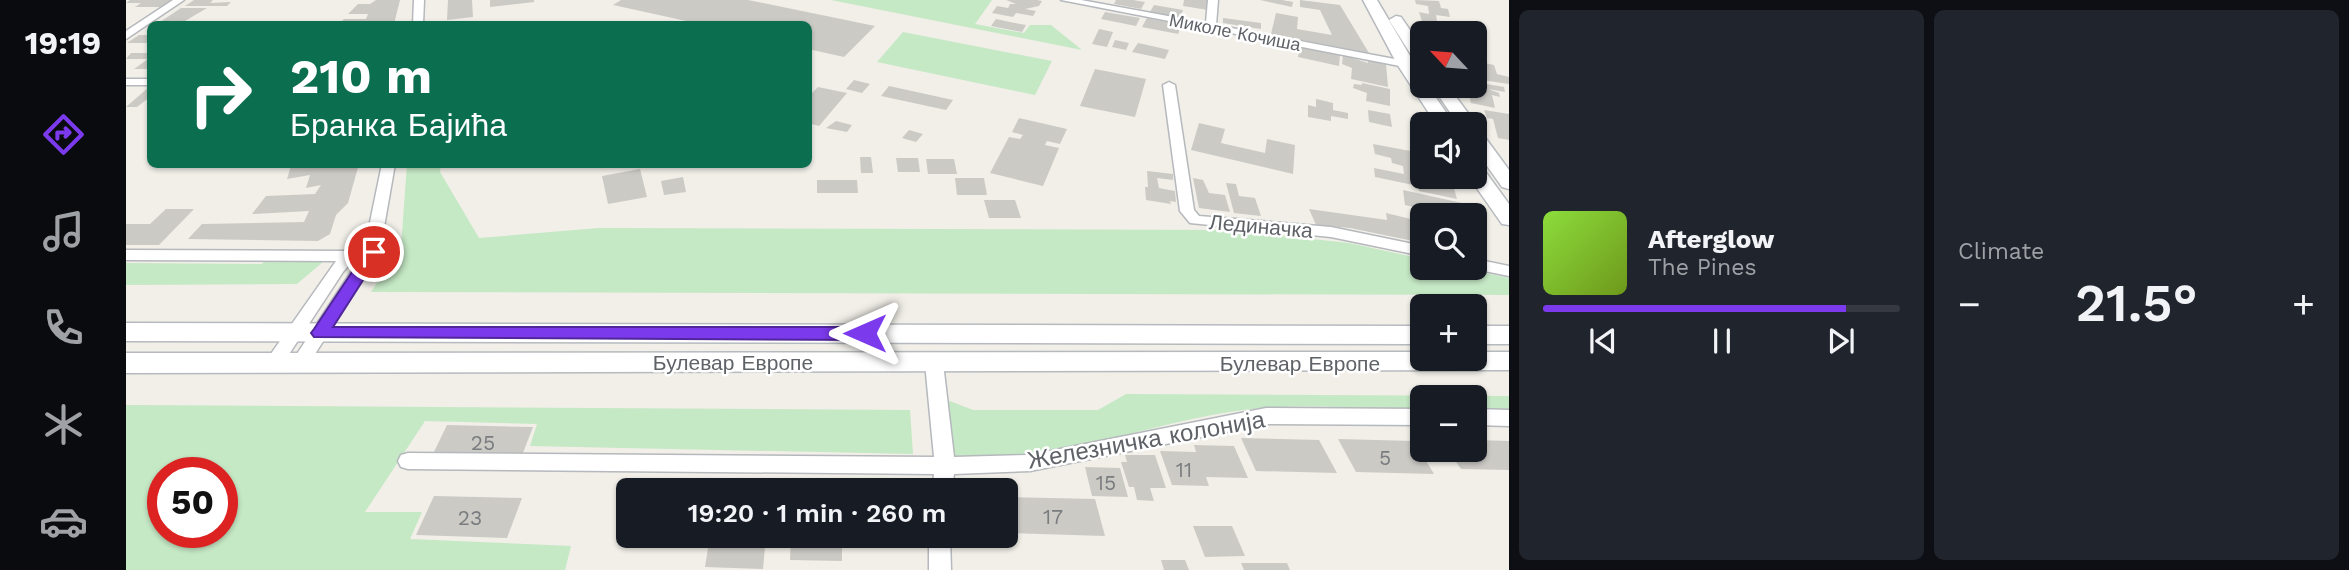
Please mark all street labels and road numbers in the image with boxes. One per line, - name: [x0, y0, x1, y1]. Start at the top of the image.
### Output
- street label: Миколе Кочиша: [1168, 9, 1303, 55]
- street label: Лединачка: [1208, 209, 1314, 243]
- street label: Булевар Европе: [653, 350, 813, 375]
- street label: Булевар Европе: [1220, 351, 1380, 376]
- street label: Железничка колонија: [1025, 405, 1268, 475]

